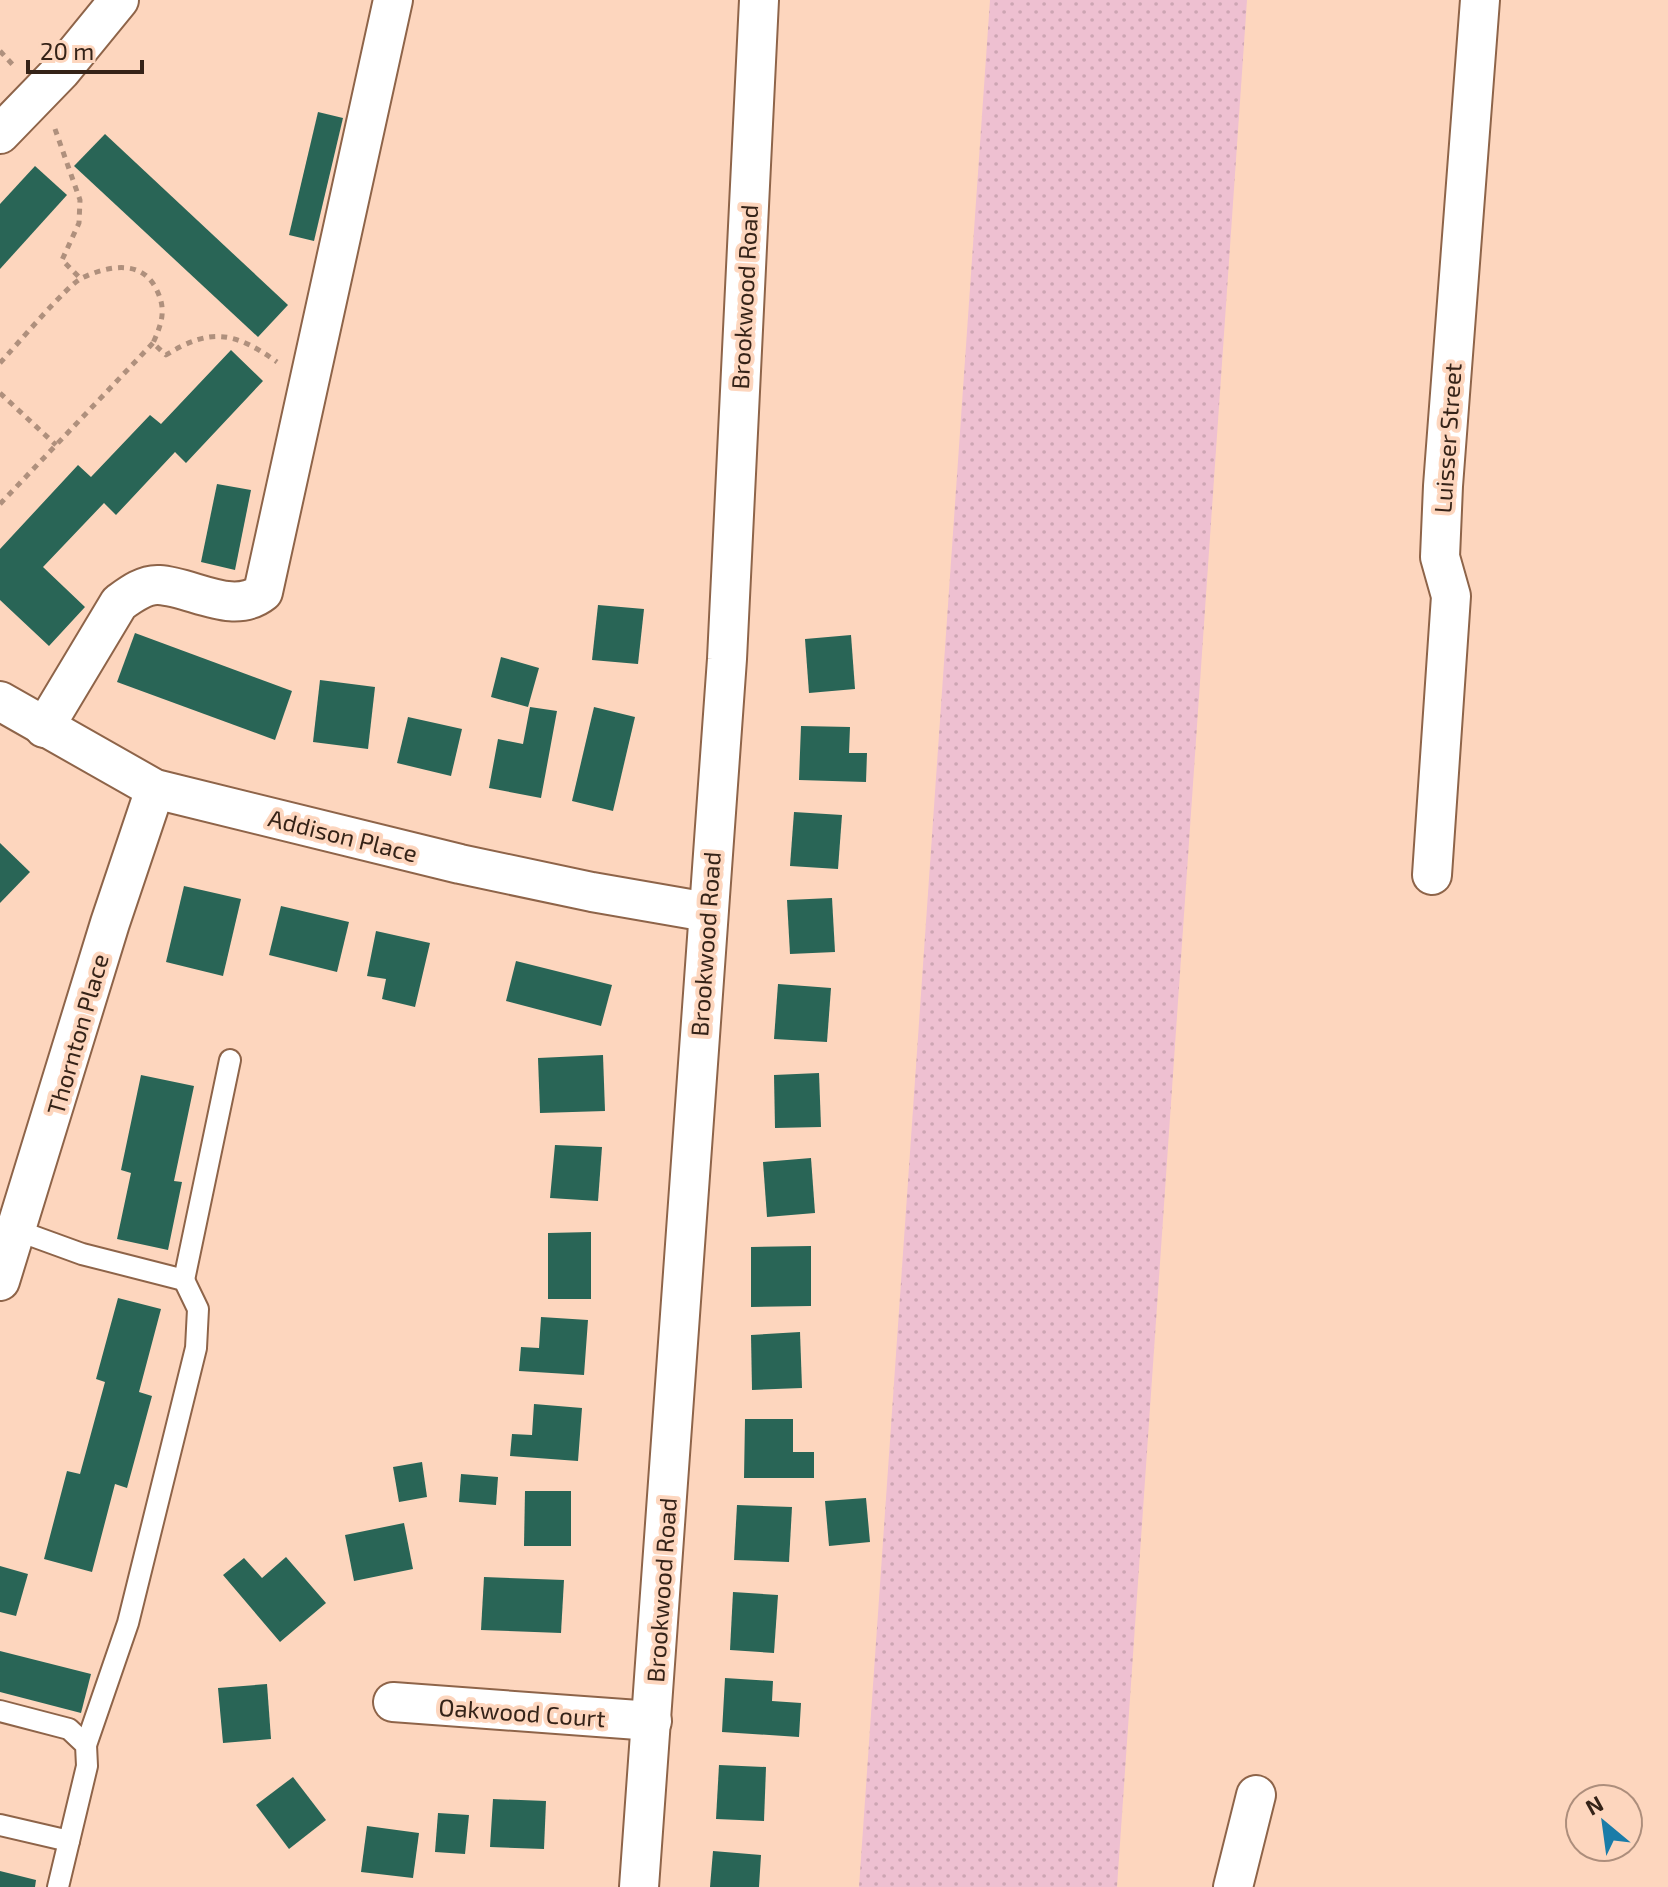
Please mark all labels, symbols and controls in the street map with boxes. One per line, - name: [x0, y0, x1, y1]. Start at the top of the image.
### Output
- scale bar: [28, 24, 142, 74]
- text: 20 m: [40, 36, 94, 65]
- street label: Brookwood Road: [725, 204, 763, 390]
- street label: Luisser Street: [1427, 362, 1467, 514]
- street label: Addison Place: [266, 802, 420, 868]
- street label: Brookwood Road: [684, 851, 726, 1037]
- street label: Thornton Place: [40, 950, 114, 1118]
- street label: Brookwood Road: [640, 1497, 682, 1683]
- street label: Oakwood Court: [438, 1692, 606, 1732]
- north arrow: [1564, 1783, 1644, 1863]
- text: N: [1581, 1789, 1607, 1820]

